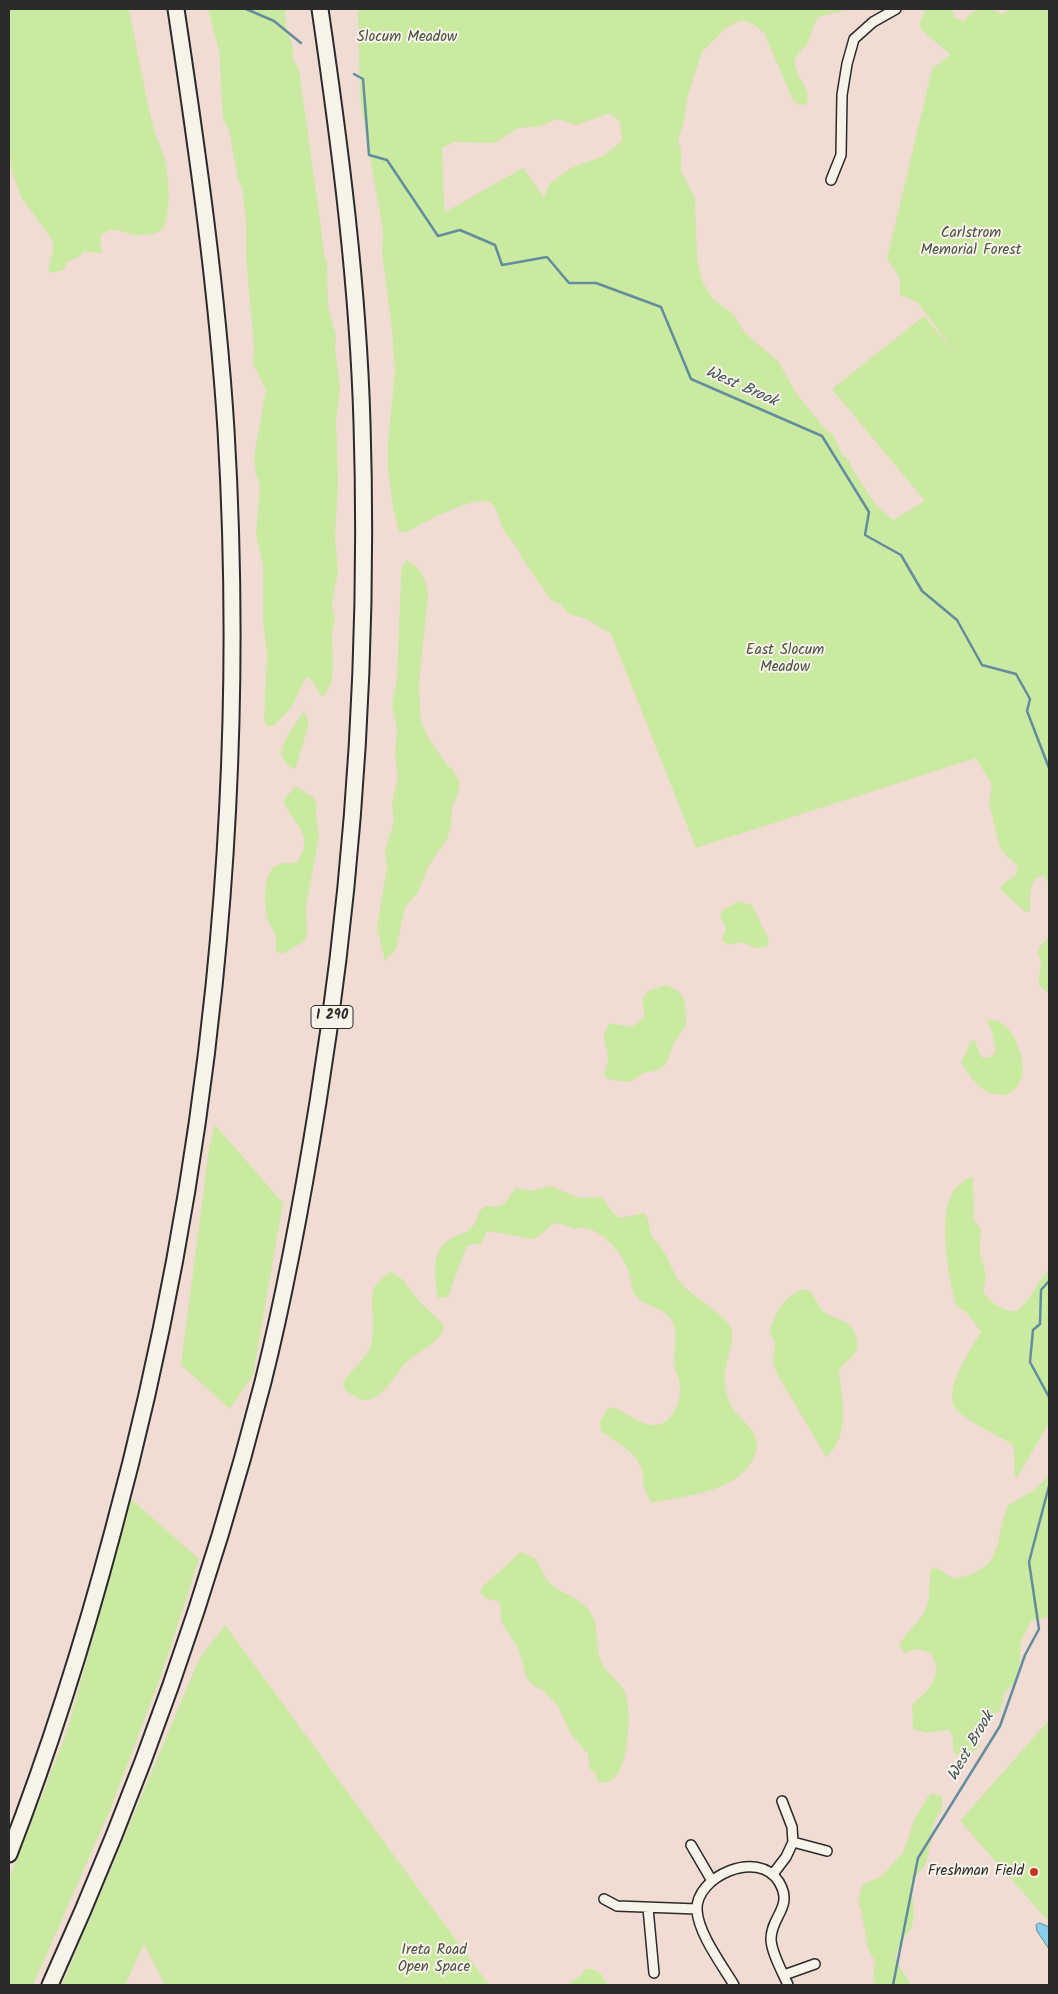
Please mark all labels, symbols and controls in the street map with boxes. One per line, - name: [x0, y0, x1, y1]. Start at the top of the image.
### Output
- park label: Slocum Meadow: [357, 29, 457, 47]
- park label: Carlstrom Memorial Forest: [920, 225, 1022, 260]
- water label: West Brook: [702, 364, 780, 412]
- park label: East Slocum Meadow: [746, 642, 824, 677]
- road number: I 290: [311, 1006, 353, 1028]
- water label: West Brook: [945, 1709, 999, 1785]
- place label: Freshman Field: [928, 1863, 1024, 1881]
- marker: Freshman Field: [1028, 1866, 1040, 1878]
- park label: Ireta Road Open Space: [398, 1942, 470, 1977]

